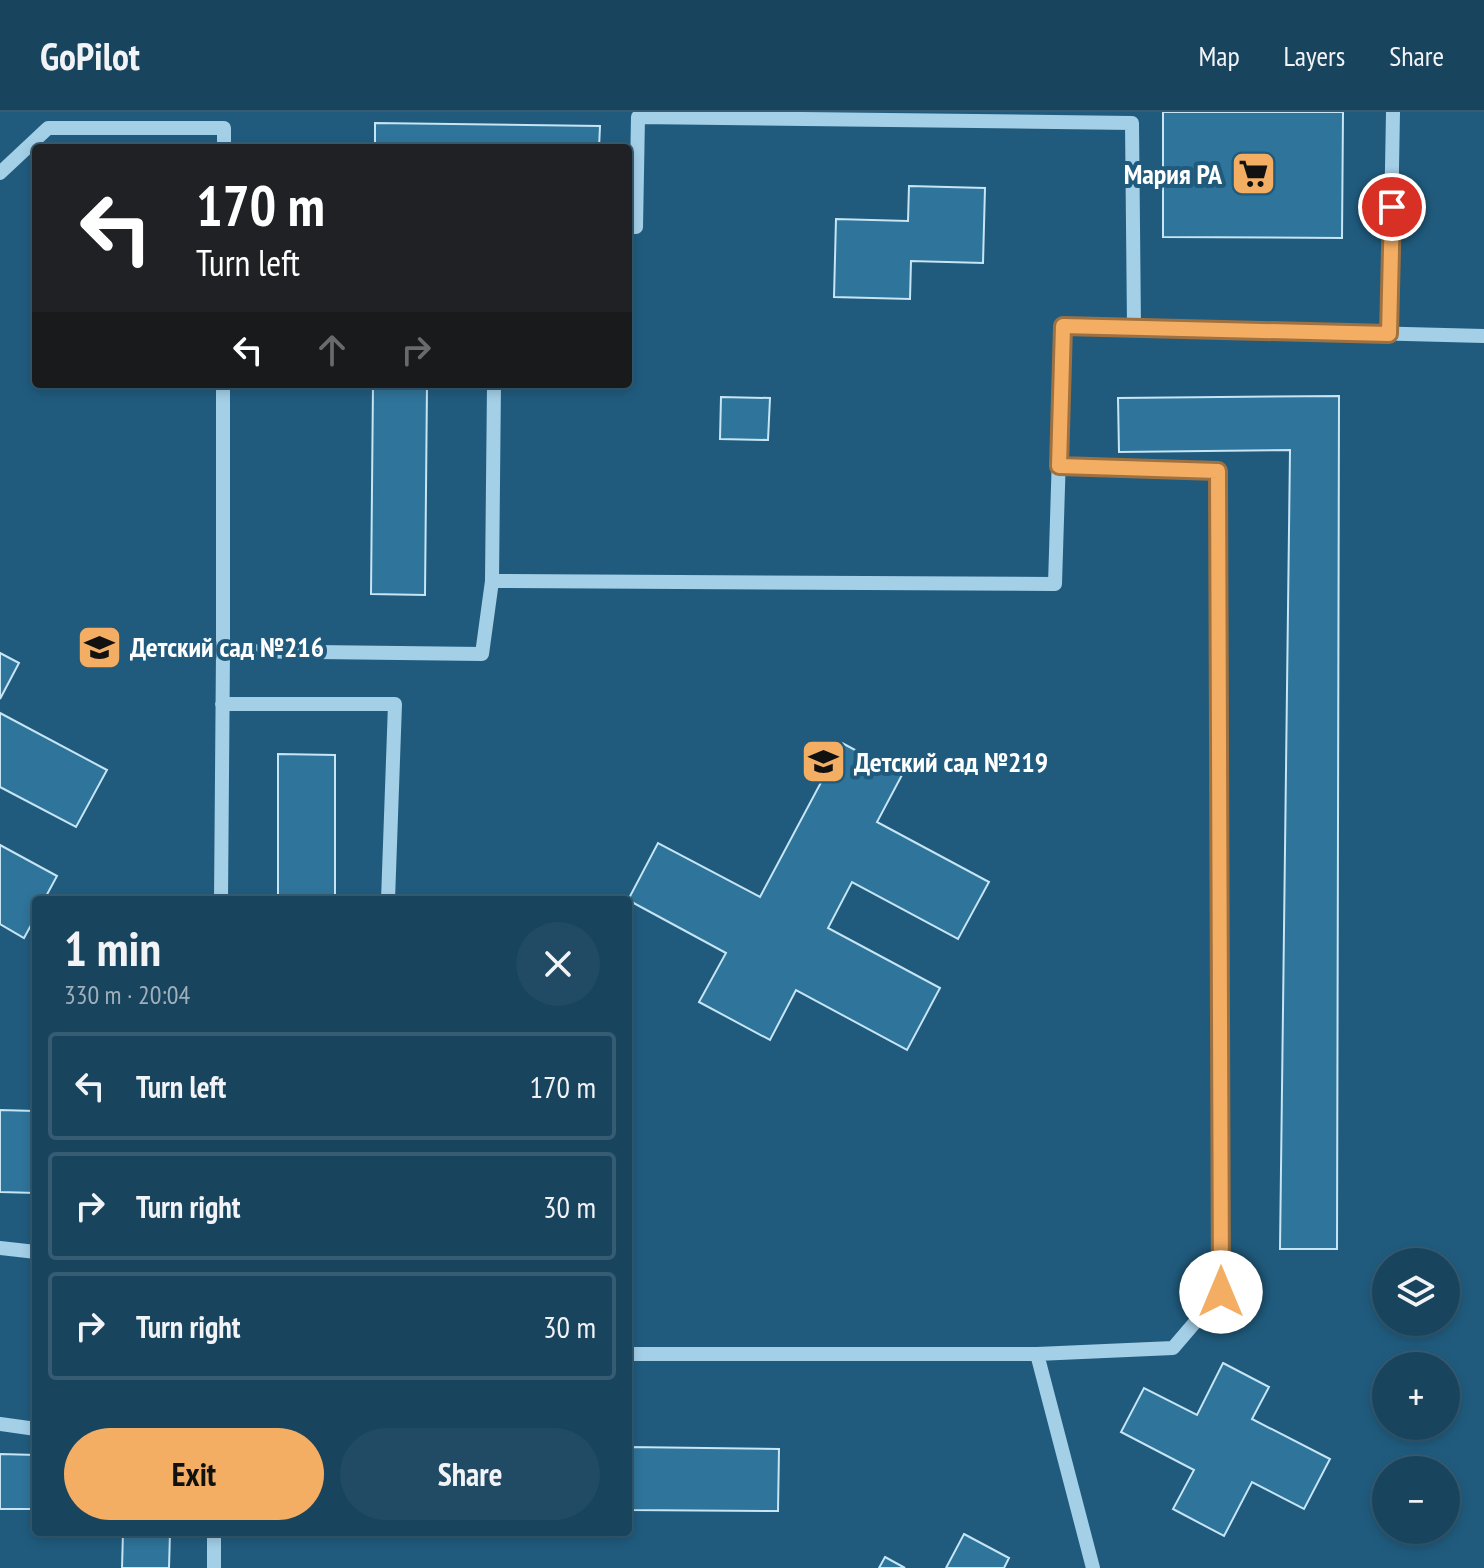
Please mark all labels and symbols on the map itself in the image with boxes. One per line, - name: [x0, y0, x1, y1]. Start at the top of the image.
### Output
- supermarket icon: Мария РА: [1229, 150, 1277, 198]
- place label: Мария РА: [1124, 155, 1223, 192]
- pin: [1358, 173, 1426, 241]
- school or university icon: Детский сад №216: [75, 623, 123, 671]
- place label: Детский сад №216: [130, 628, 324, 665]
- school or university icon: Детский сад №219: [799, 738, 847, 786]
- place label: Детский сад №219: [854, 743, 1048, 780]
- position arrow: [1179, 1250, 1263, 1334]

